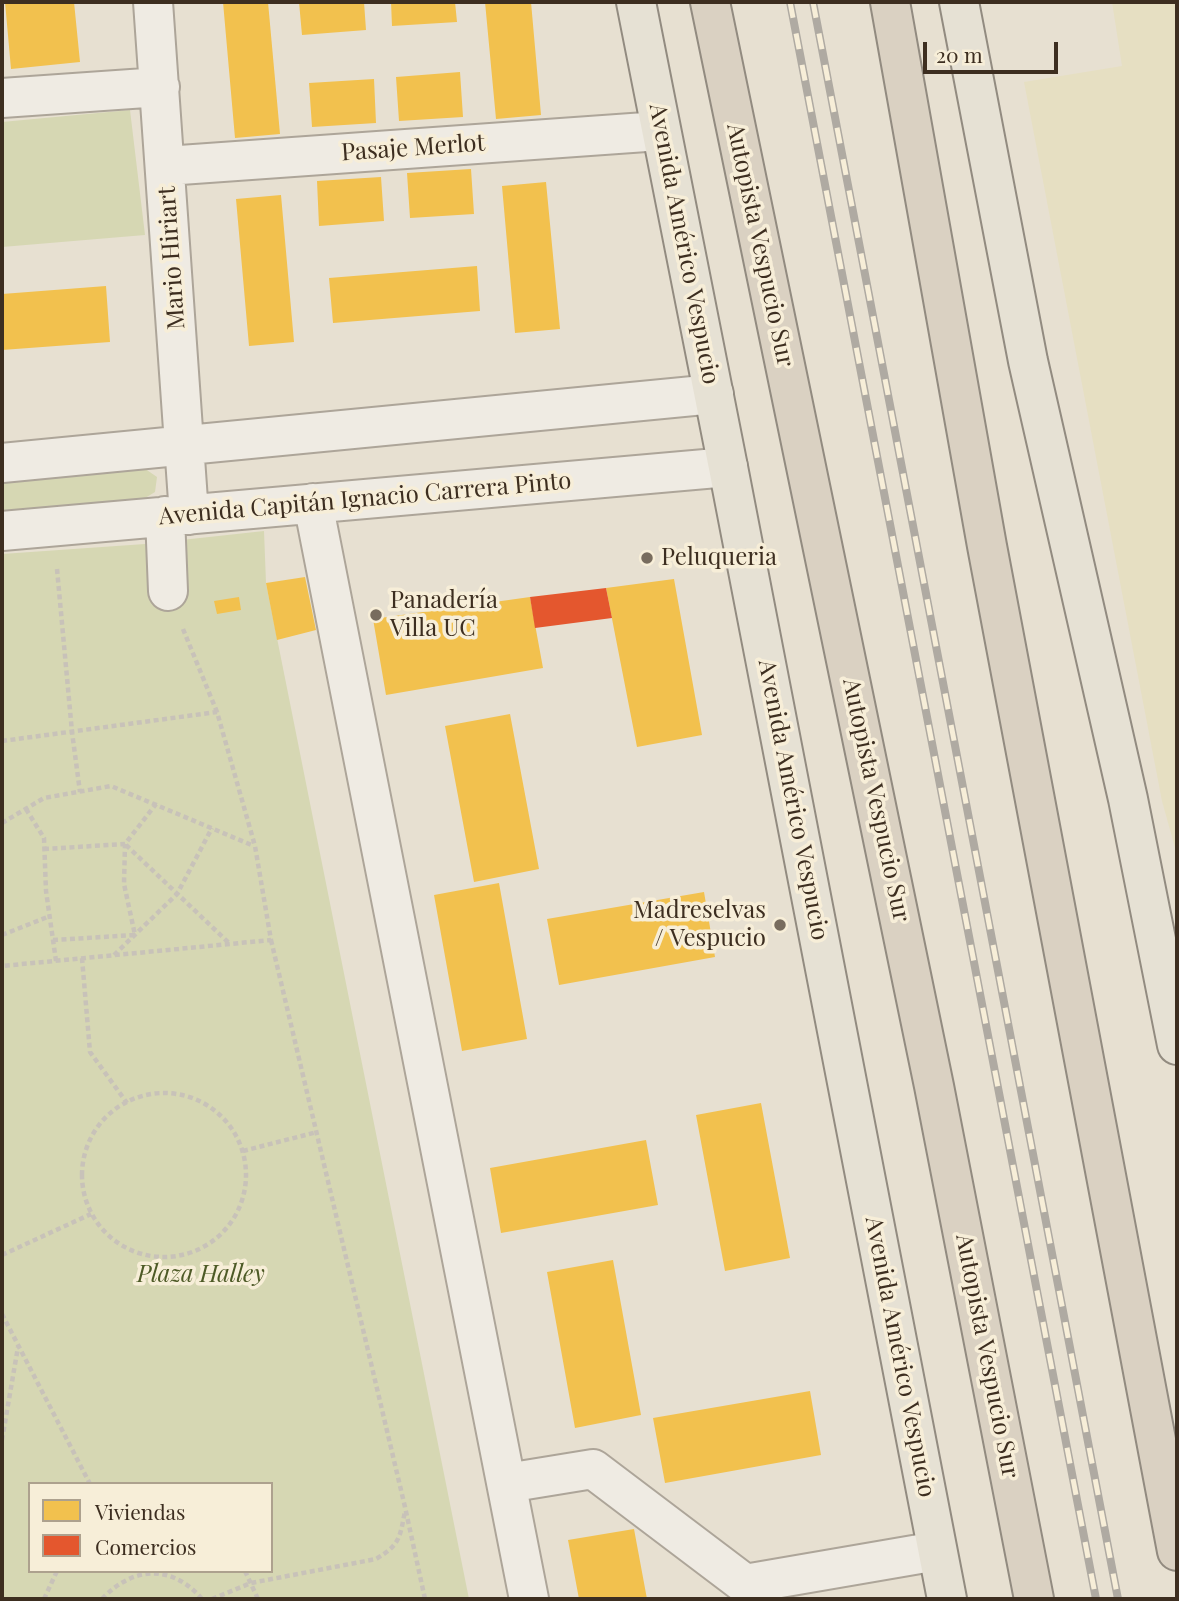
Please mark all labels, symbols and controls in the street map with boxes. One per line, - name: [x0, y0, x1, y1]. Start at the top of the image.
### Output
- scale bar: [927, 28, 1062, 72]
- text: 20 m: [936, 40, 983, 68]
- street label: Avenida Américo Vespucio: [643, 101, 725, 387]
- street label: Autopista Vespucio Sur: [720, 121, 800, 369]
- street label: Pasaje Merlot: [340, 129, 486, 167]
- street label: Mario Hiriart: [153, 185, 191, 331]
- street label: Avenida Capitán Ignacio Carrera Pinto: [157, 467, 573, 531]
- place label: Peluqueria: [661, 544, 777, 572]
- marker: Peluqueria: [639, 550, 655, 566]
- place label: Panadería Villa UC: [390, 587, 498, 643]
- marker: Panadería Villa UC: [368, 607, 384, 623]
- street label: Avenida Américo Vespucio: [752, 657, 834, 943]
- street label: Autopista Vespucio Sur: [836, 676, 916, 924]
- place label: Madreselvas / Vespucio: [633, 897, 766, 953]
- marker: Madreselvas / Vespucio: [772, 917, 788, 933]
- street label: Avenida Américo Vespucio: [859, 1214, 941, 1500]
- street label: Autopista Vespucio Sur: [949, 1232, 1025, 1480]
- park label: Plaza Halley: [137, 1261, 265, 1289]
- legend: [28, 1482, 273, 1573]
- text: Viviendas: [95, 1497, 185, 1525]
- text: Comercios: [95, 1532, 196, 1560]

